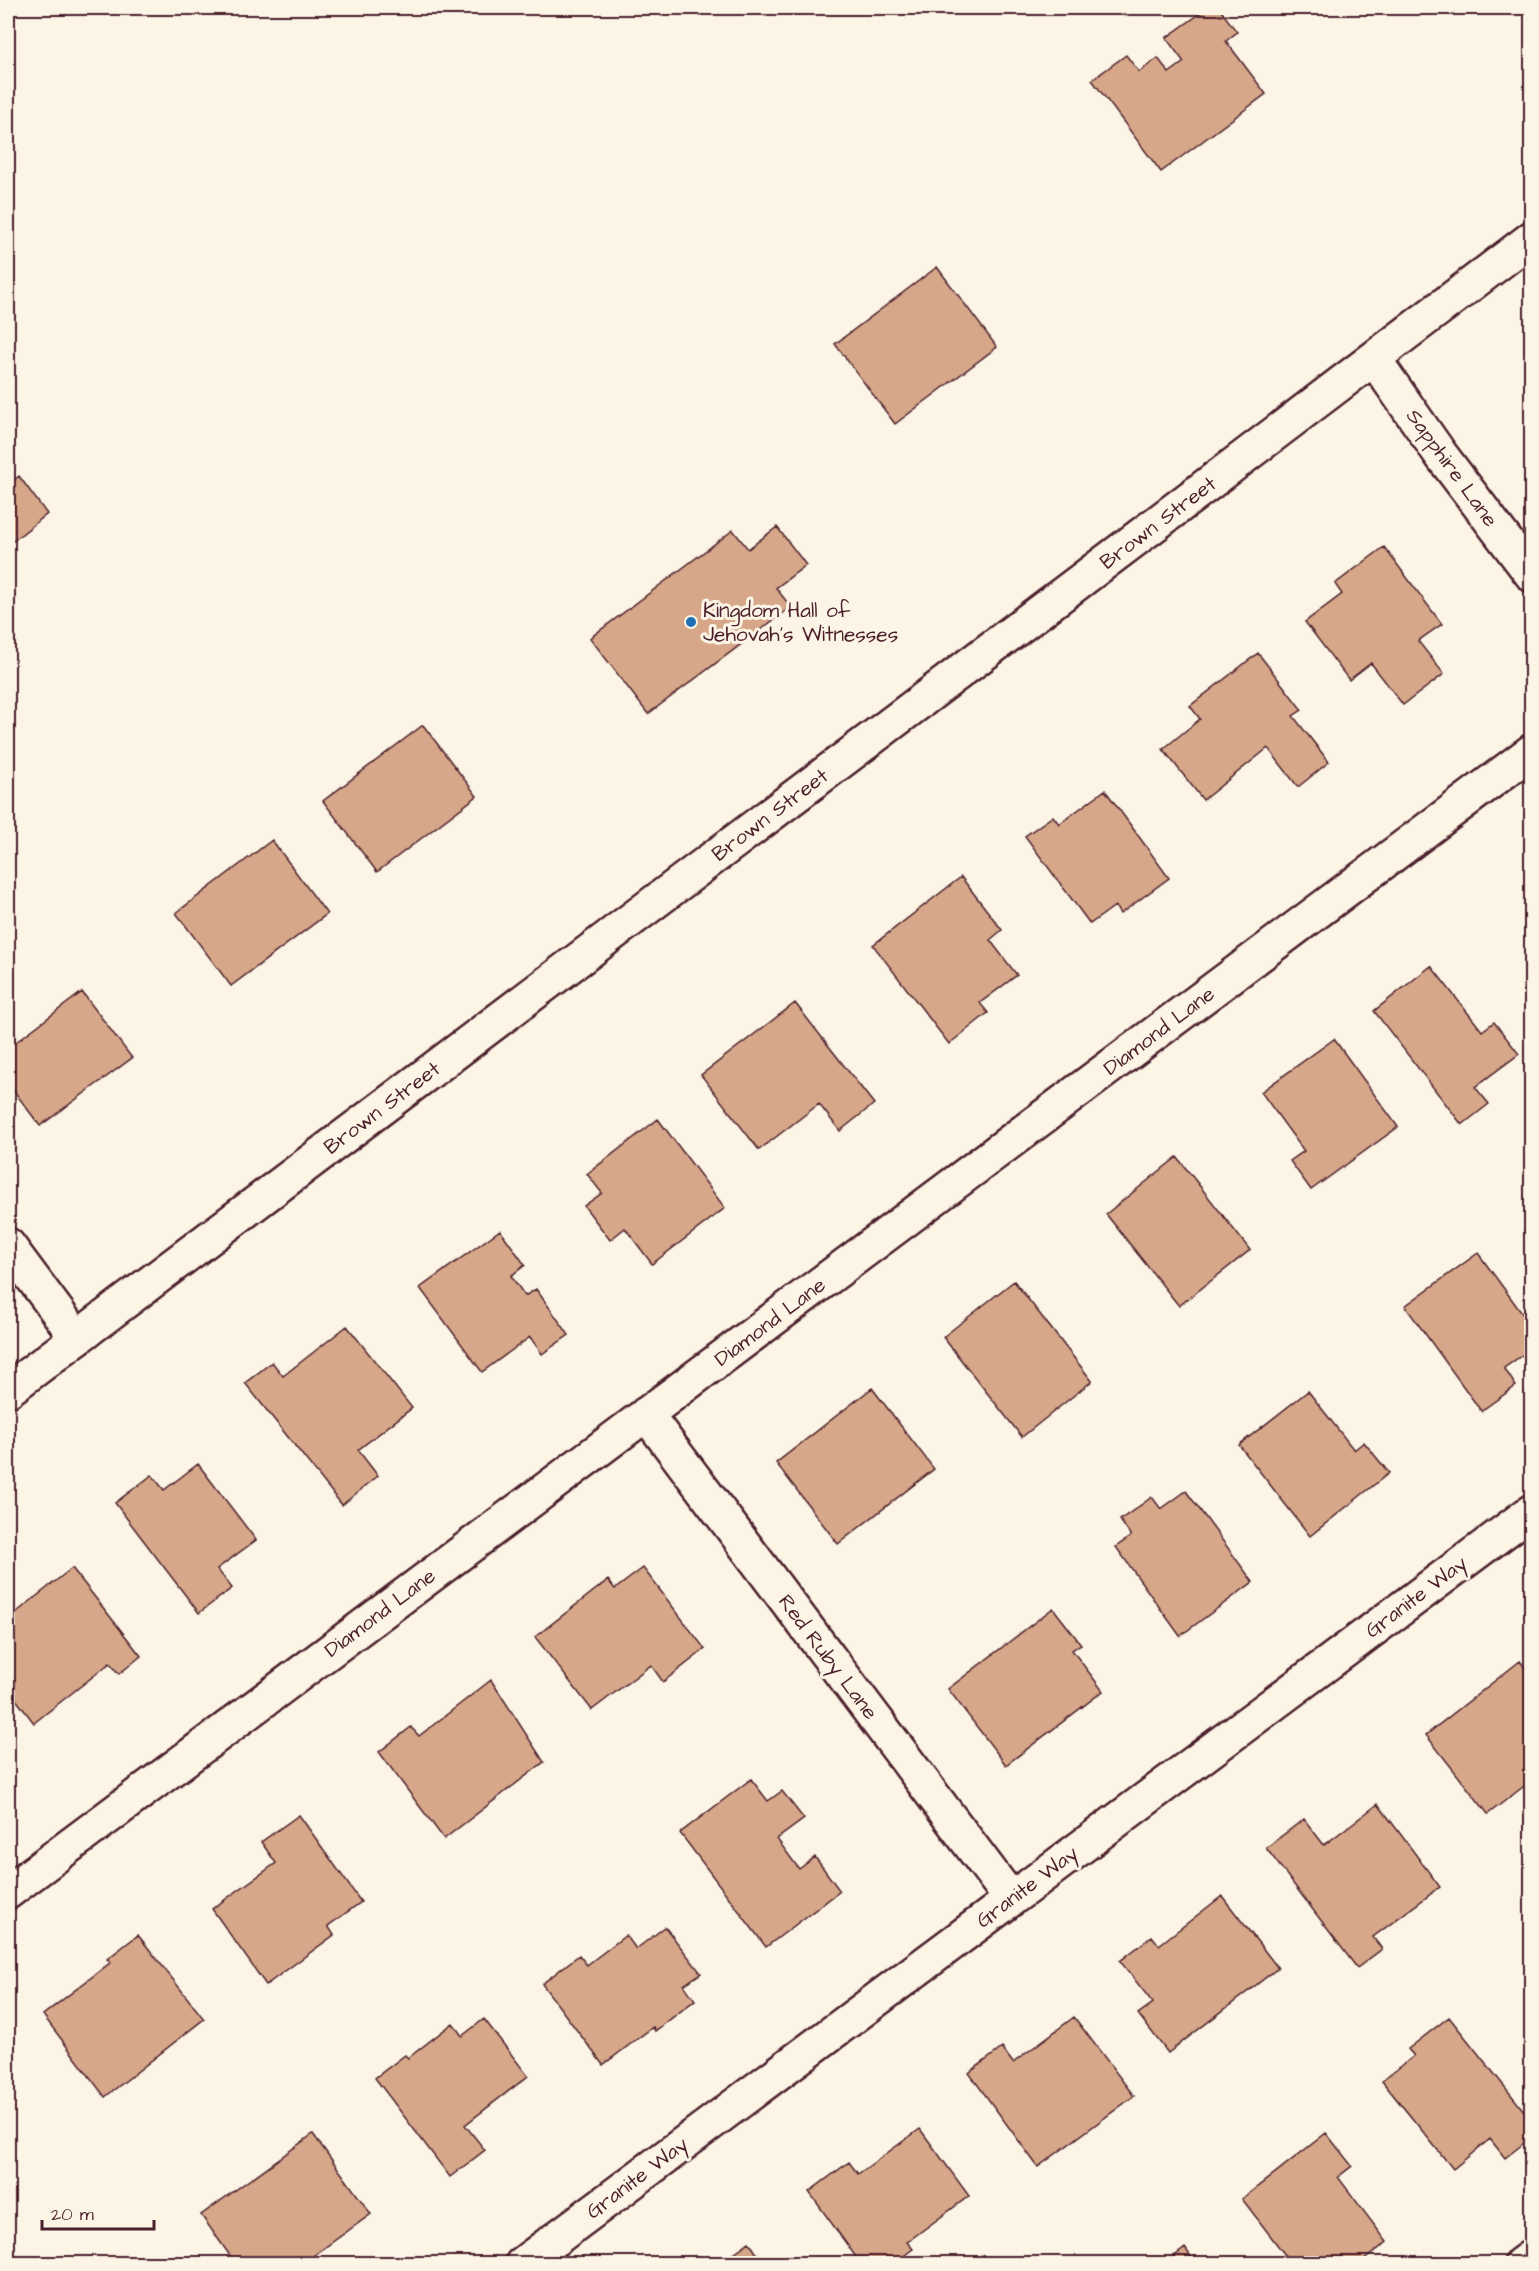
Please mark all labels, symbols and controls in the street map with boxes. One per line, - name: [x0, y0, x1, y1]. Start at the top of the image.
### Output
- street label: Sapphire Lane: [1398, 403, 1505, 534]
- street label: Brown Street: [1094, 469, 1223, 576]
- place label: Kingdom Hall of Jehovah’s Witnesses: [703, 596, 898, 649]
- marker: Kingdom Hall of Jehovah’s Witnesses: [684, 615, 698, 629]
- street label: Brown Street: [706, 761, 835, 868]
- street label: Diamond Lane: [1097, 980, 1221, 1082]
- street label: Brown Street: [318, 1054, 447, 1161]
- street label: Diamond Lane: [708, 1271, 832, 1373]
- street label: Granite Way: [1359, 1549, 1475, 1647]
- street label: Diamond Lane: [318, 1562, 442, 1664]
- street label: Red Ruby Lane: [770, 1588, 885, 1727]
- street label: Granite Way: [970, 1839, 1086, 1937]
- street label: Granite Way: [580, 2130, 696, 2228]
- scale bar: [42, 2193, 154, 2231]
- text: 20 m: [51, 2202, 94, 2227]

